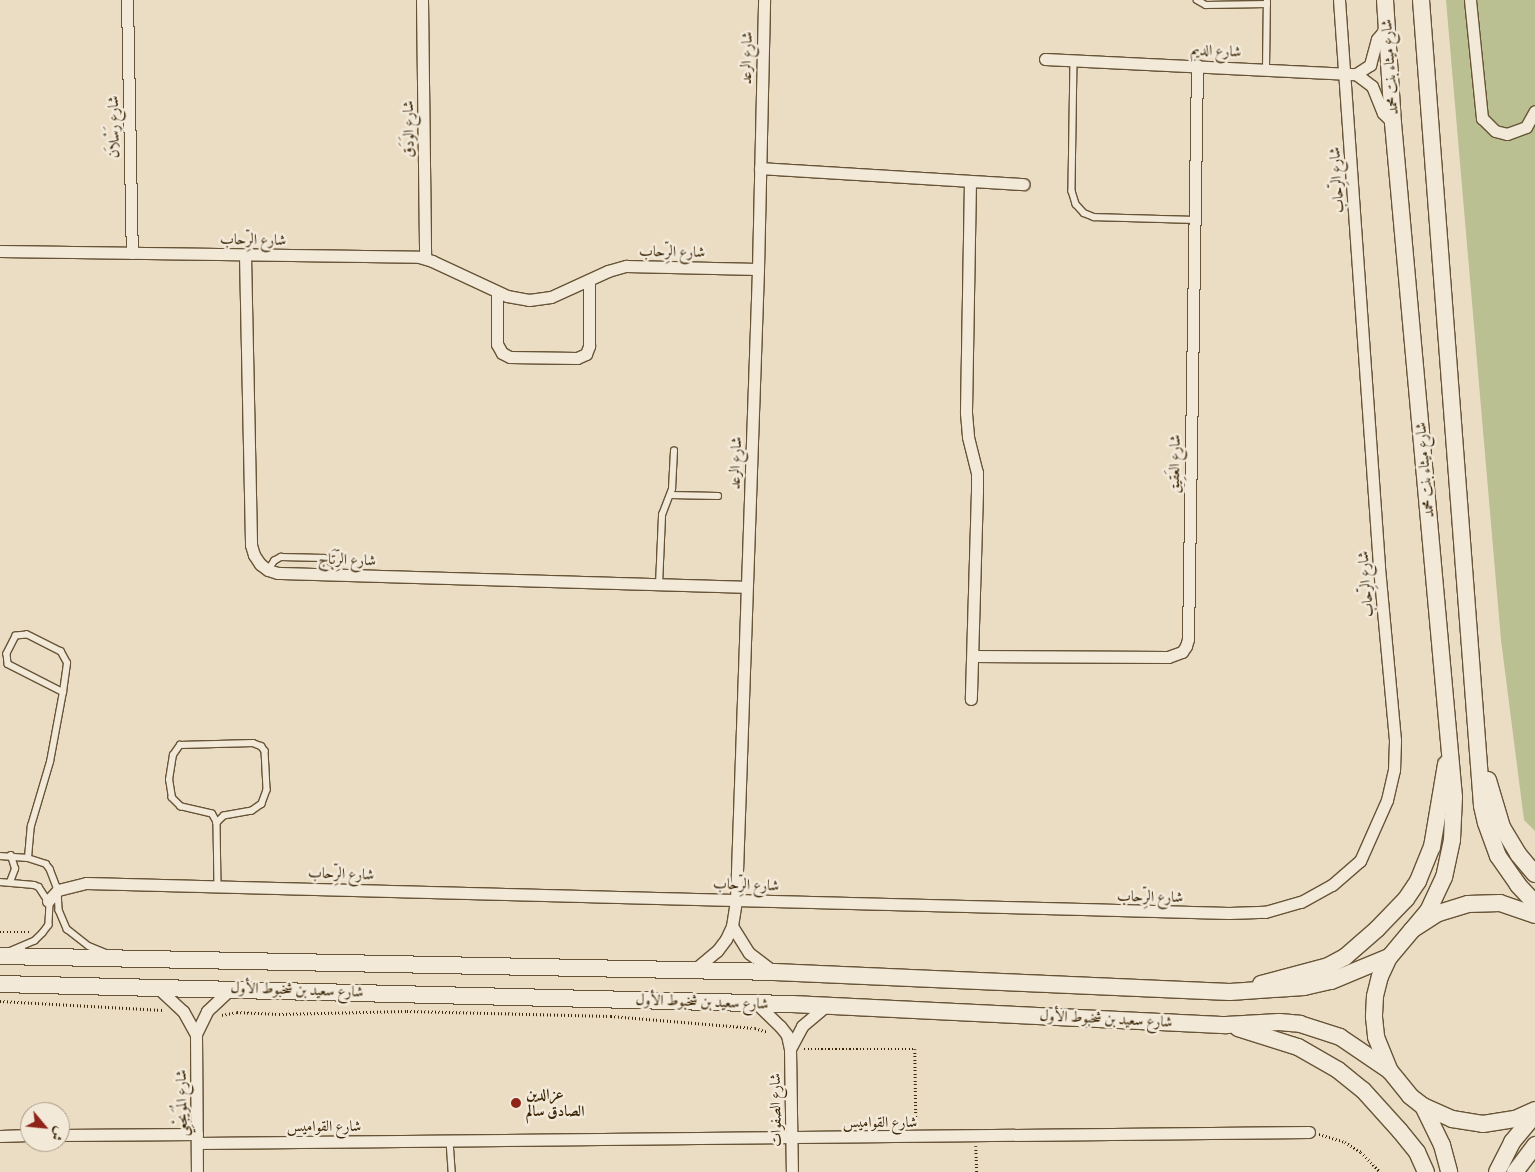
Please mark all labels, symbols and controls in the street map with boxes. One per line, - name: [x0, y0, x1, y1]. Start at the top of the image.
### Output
- street label: شارع ميثاء بنت محمد: [1378, 19, 1402, 115]
- street label: شارع الرعد: [738, 31, 756, 85]
- street label: شارع الديم: [1190, 41, 1242, 61]
- street label: شارع رَسْلاَن: [104, 96, 124, 158]
- street label: شارع الوَدَق: [400, 100, 418, 158]
- street label: شارع الرِّحاب: [1326, 146, 1348, 214]
- street label: شارع الرِّحاب: [220, 230, 286, 250]
- street label: شارع الرِّحاب: [639, 242, 705, 262]
- street label: شارع ميثاء بنت محمد: [1412, 422, 1438, 518]
- street label: شارع العَقِيق: [1165, 434, 1185, 494]
- street label: شارع الرعد: [726, 436, 746, 490]
- street label: شارع الرِّتَاج: [318, 550, 376, 570]
- street label: شارع الرِّحاب: [1354, 550, 1378, 618]
- street label: شارع الرِّحاب: [308, 864, 374, 884]
- street label: شارع الرِّحاب: [713, 875, 779, 895]
- street label: شارع الرِّحاب: [1117, 887, 1183, 907]
- street label: شارع سعيد بن شخبوط الأول: [230, 979, 364, 1001]
- street label: شارع سعيد بن شخبوط الأول: [635, 991, 769, 1013]
- street label: شارع سعيد بن شخبوط الأول: [1039, 1007, 1173, 1031]
- street label: شارع المُوَيجْعِي: [172, 1069, 192, 1137]
- street label: شارع الصفوات: [766, 1073, 786, 1147]
- place label: عزالدين الصادق سالم: [526, 1085, 584, 1120]
- marker: عزالدين الصادق سالم: [510, 1097, 522, 1109]
- north arrow: [20, 1102, 70, 1152]
- street label: شارع القواميس: [843, 1114, 917, 1132]
- street label: شارع القواميس: [287, 1118, 361, 1136]
- text: ش: [46, 1123, 69, 1144]

